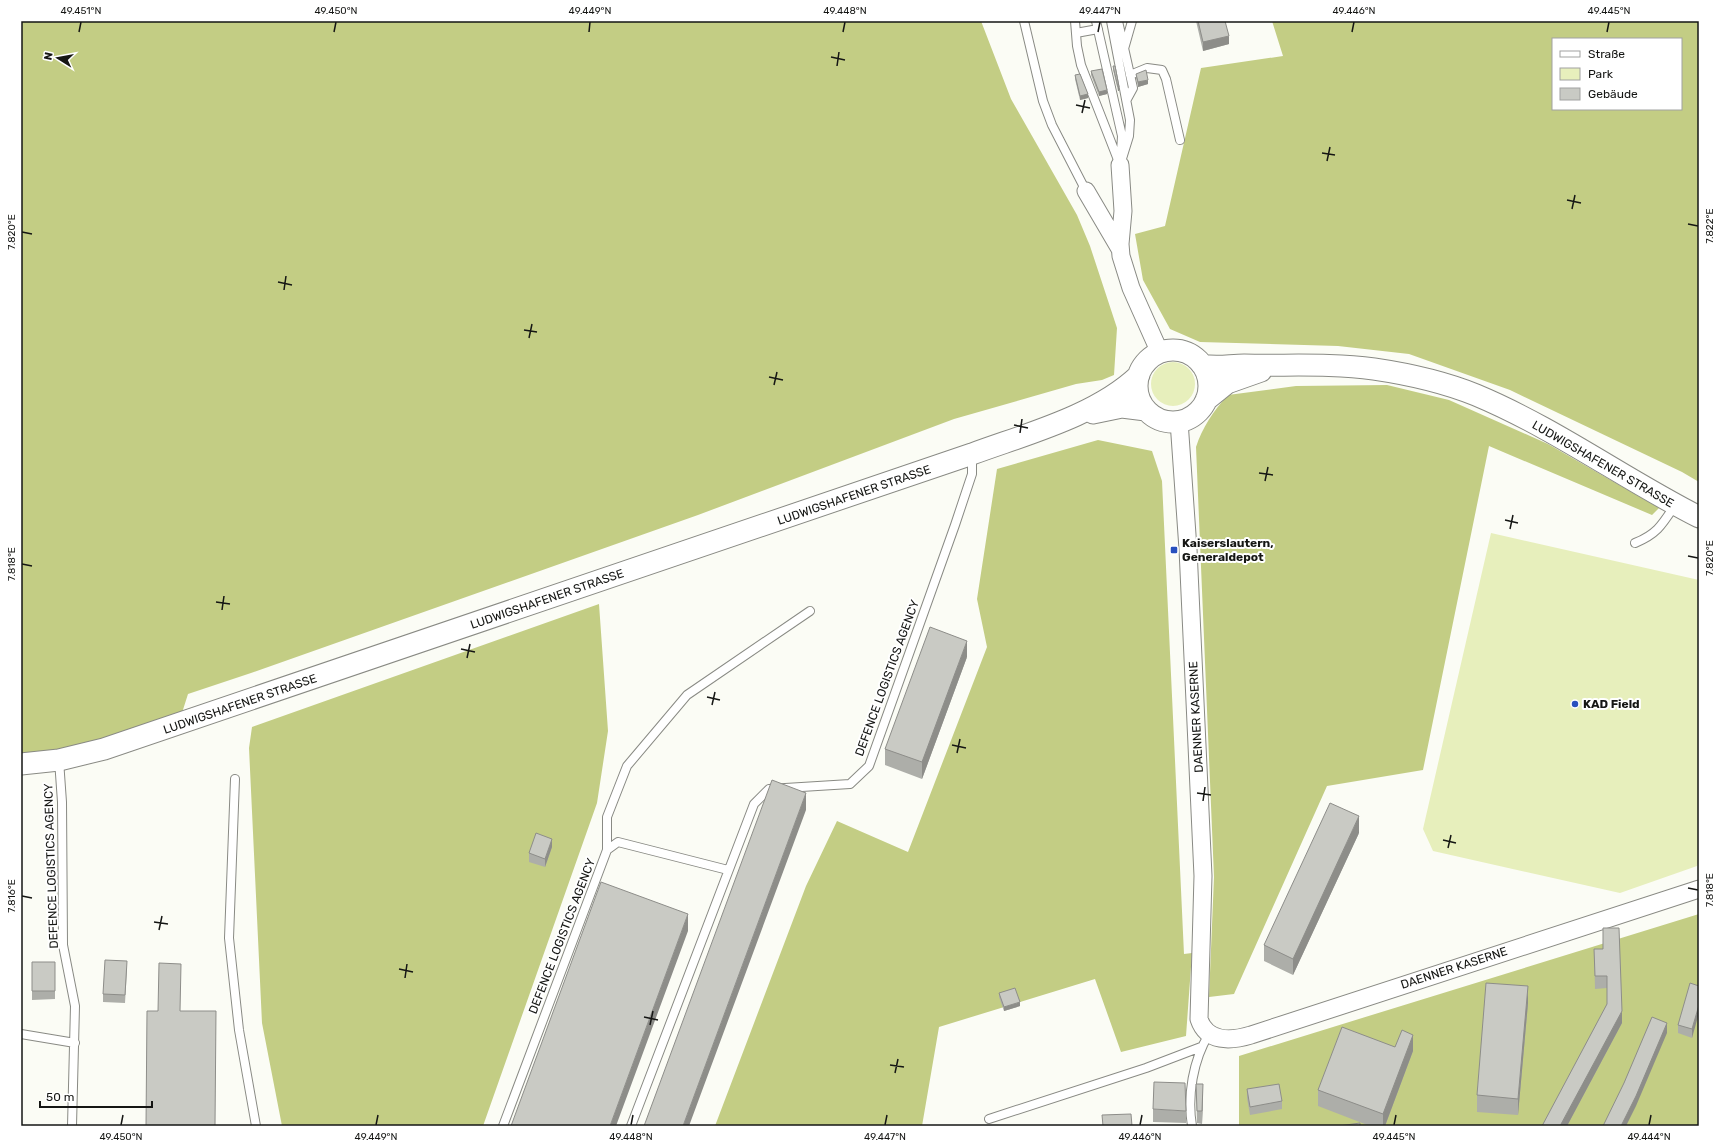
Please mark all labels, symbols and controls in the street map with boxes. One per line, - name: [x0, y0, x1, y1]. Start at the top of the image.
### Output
- text: 49.451°N: [61, 5, 101, 17]
- text: 49.450°N: [314, 5, 358, 17]
- text: 49.449°N: [569, 5, 611, 17]
- text: 49.448°N: [823, 5, 867, 17]
- text: 49.447°N: [1079, 5, 1121, 17]
- text: 49.446°N: [1332, 5, 1376, 17]
- text: 49.445°N: [1588, 5, 1631, 17]
- north arrow: [38, 38, 78, 78]
- legend: [1552, 38, 1682, 110]
- text: Straße: [1588, 47, 1625, 61]
- text: N: [42, 51, 56, 61]
- text: Park: [1588, 67, 1614, 81]
- text: Gebäude: [1588, 87, 1638, 101]
- text: 7.822°E: [1704, 209, 1716, 243]
- text: 7.820°E: [6, 214, 18, 250]
- street label: LUDWIGSHAFENER STRASSE: [1530, 418, 1676, 510]
- street label: LUDWIGSHAFENER STRASSE: [775, 462, 933, 528]
- place label: Kaiserslautern, Generaldepot: [1182, 536, 1274, 564]
- text: 7.820°E: [1704, 540, 1716, 576]
- marker: Kaiserslautern, Generaldepot: [1169, 545, 1179, 555]
- text: 7.818°E: [6, 547, 18, 581]
- street label: LUDWIGSHAFENER STRASSE: [468, 566, 626, 632]
- street label: DEFENCE LOGISTICS AGENCY: [852, 598, 922, 758]
- street label: DAENNER KASERNE: [1186, 661, 1206, 773]
- street label: LUDWIGSHAFENER STRASSE: [161, 671, 319, 737]
- place label: KAD Field: [1583, 697, 1640, 711]
- marker: KAD Field: [1570, 699, 1580, 709]
- street label: DEFENCE LOGISTICS AGENCY: [41, 783, 61, 949]
- street label: DEFENCE LOGISTICS AGENCY: [526, 856, 598, 1016]
- text: 7.818°E: [1704, 873, 1716, 907]
- text: 7.816°E: [6, 879, 18, 913]
- street label: DAENNER KASERNE: [1399, 944, 1509, 992]
- scale bar: [40, 1083, 152, 1109]
- text: 50 m: [46, 1090, 74, 1104]
- text: 49.450°N: [99, 1131, 143, 1143]
- text: 49.449°N: [355, 1131, 397, 1143]
- text: 49.448°N: [609, 1131, 653, 1143]
- text: 49.447°N: [864, 1131, 906, 1143]
- text: 49.446°N: [1118, 1131, 1162, 1143]
- text: 49.445°N: [1373, 1131, 1416, 1143]
- text: 49.444°N: [1627, 1131, 1671, 1143]

